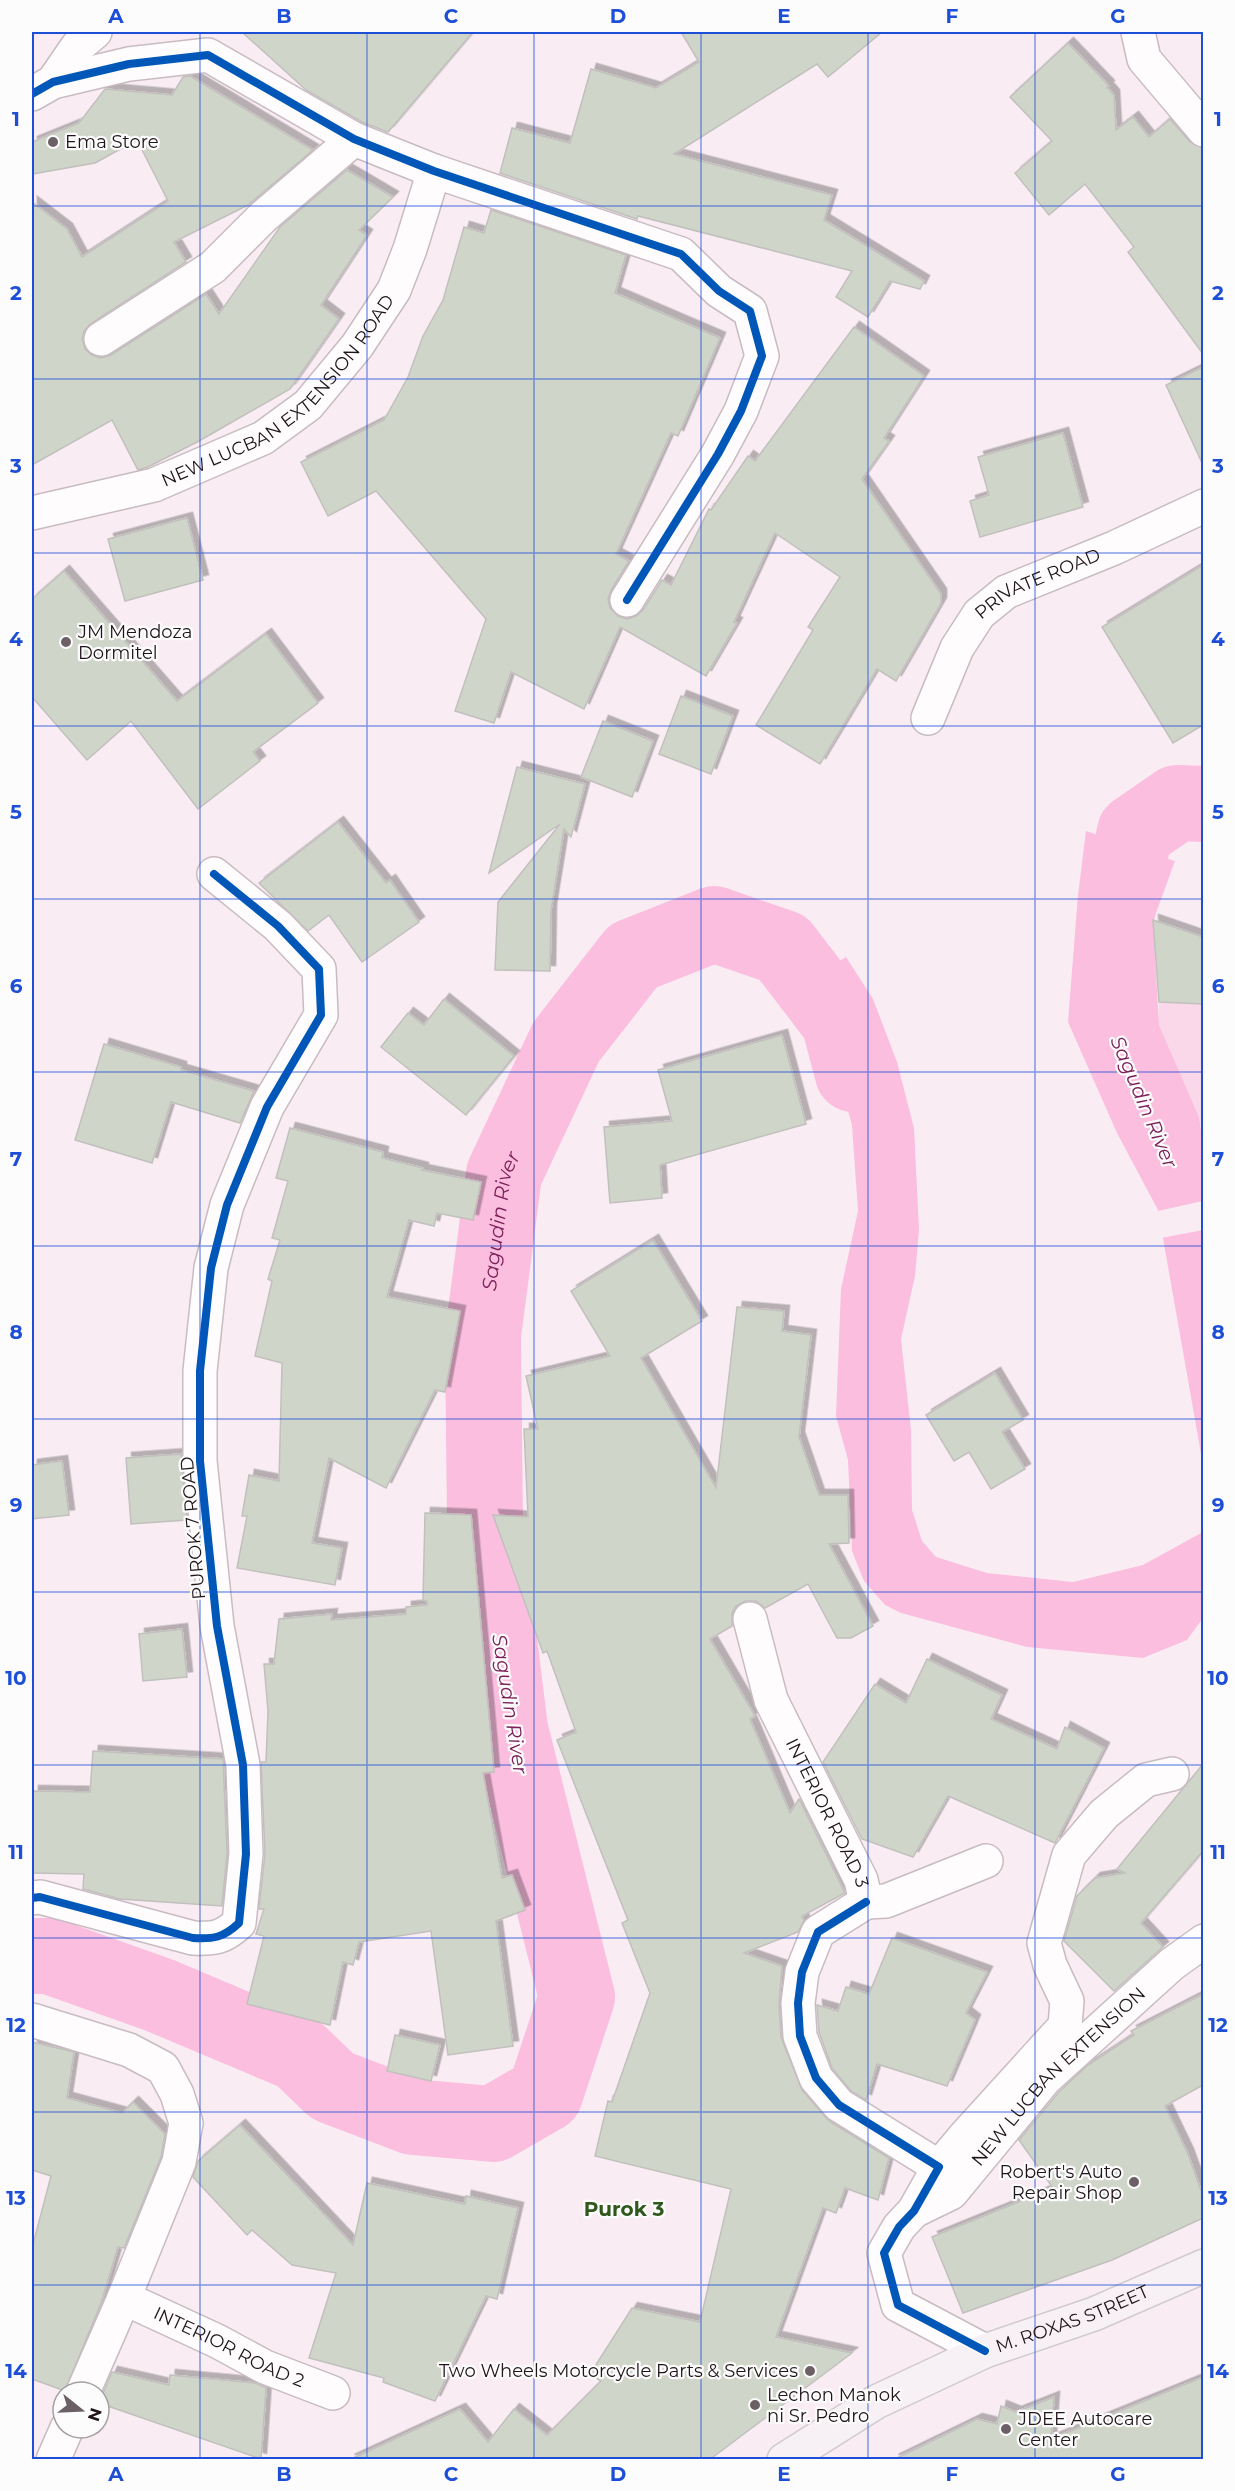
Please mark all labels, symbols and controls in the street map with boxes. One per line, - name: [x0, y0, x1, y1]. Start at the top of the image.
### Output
- text: A: [107, 4, 124, 28]
- text: B: [276, 4, 292, 28]
- text: C: [444, 4, 459, 28]
- text: D: [610, 4, 626, 28]
- text: E: [777, 4, 791, 28]
- text: F: [946, 4, 959, 28]
- text: G: [1110, 4, 1126, 28]
- text: 1: [12, 107, 20, 131]
- text: 1: [1214, 107, 1222, 131]
- place label: Ema Store: [65, 131, 159, 153]
- marker: Ema Store: [46, 135, 60, 149]
- text: 2: [10, 281, 22, 305]
- text: 2: [1212, 281, 1224, 305]
- street label: NEW LUCBAN EXTENSION ROAD: [158, 290, 399, 491]
- text: 3: [9, 454, 22, 478]
- text: 3: [1211, 454, 1224, 478]
- street label: PRIVATE ROAD: [970, 544, 1104, 624]
- place label: JM Mendoza Dormitel: [77, 621, 192, 664]
- text: 4: [9, 627, 23, 651]
- text: 4: [1211, 627, 1225, 651]
- marker: JM Mendoza Dormitel: [59, 635, 73, 649]
- text: 5: [10, 800, 22, 824]
- text: 5: [1212, 800, 1224, 824]
- text: 6: [10, 974, 23, 998]
- text: 6: [1212, 974, 1225, 998]
- water label: Sagudin River: [1105, 1032, 1183, 1173]
- text: 7: [10, 1147, 22, 1171]
- water label: Sagudin River: [477, 1147, 525, 1292]
- text: 7: [1212, 1147, 1224, 1171]
- text: 8: [9, 1320, 23, 1344]
- text: 8: [1211, 1320, 1225, 1344]
- street label: PUROK 7 ROAD: [176, 1455, 210, 1601]
- text: 9: [10, 1493, 22, 1517]
- text: 9: [1212, 1493, 1224, 1517]
- water label: Sagudin River: [487, 1632, 533, 1777]
- text: 10: [5, 1666, 27, 1690]
- text: 10: [1207, 1666, 1229, 1690]
- street label: INTERIOR ROAD 3: [781, 1735, 873, 1890]
- text: 11: [8, 1840, 24, 1864]
- text: 11: [1210, 1840, 1226, 1864]
- street label: NEW LUCBAN EXTENSION: [967, 1983, 1150, 2170]
- text: 12: [6, 2013, 26, 2037]
- text: 12: [1208, 2013, 1228, 2037]
- place label: Robert's Auto Repair Shop: [1000, 2161, 1122, 2204]
- marker: Robert's Auto Repair Shop: [1127, 2175, 1141, 2189]
- text: 13: [6, 2186, 26, 2210]
- text: 13: [1208, 2186, 1228, 2210]
- district label: Purok 3: [584, 2197, 664, 2221]
- street label: M. ROXAS STREET: [993, 2280, 1153, 2358]
- street label: INTERIOR ROAD 2: [150, 2302, 307, 2392]
- text: 14: [5, 2359, 27, 2383]
- text: 14: [1207, 2359, 1229, 2383]
- place label: Two Wheels Motorcycle Parts & Services: [439, 2360, 798, 2382]
- marker: Two Wheels Motorcycle Parts & Services: [803, 2364, 817, 2378]
- north arrow: [51, 2380, 111, 2440]
- place label: Lechon Manok ni Sr. Pedro: [767, 2384, 901, 2427]
- marker: Lechon Manok ni Sr. Pedro: [748, 2398, 762, 2412]
- text: N: [84, 2405, 106, 2424]
- place label: JDEE Autocare Center: [1017, 2408, 1153, 2451]
- marker: JDEE Autocare Center: [999, 2422, 1013, 2436]
- text: A: [107, 2462, 124, 2486]
- text: B: [276, 2462, 292, 2486]
- text: C: [444, 2462, 459, 2486]
- text: D: [610, 2462, 626, 2486]
- text: E: [777, 2462, 791, 2486]
- text: F: [946, 2462, 959, 2486]
- text: G: [1110, 2462, 1126, 2486]

